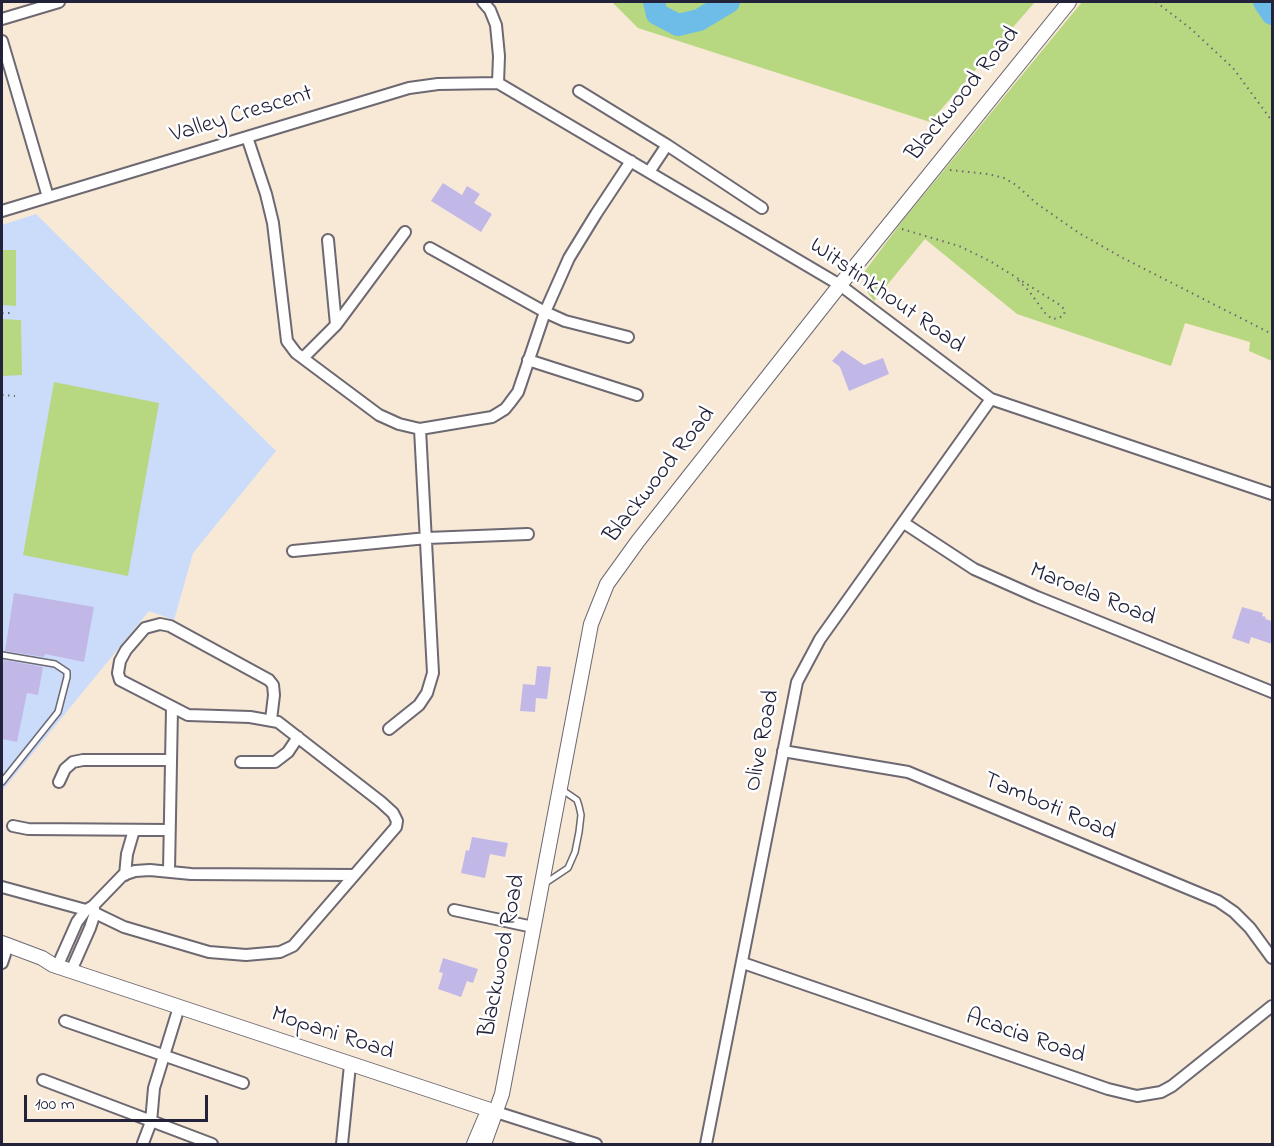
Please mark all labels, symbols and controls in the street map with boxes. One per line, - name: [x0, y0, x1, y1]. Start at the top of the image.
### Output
- street label: Blackwood Road: [901, 22, 1027, 168]
- street label: Valley Crescent: [167, 81, 317, 151]
- street label: Witstinkhout Road: [803, 233, 969, 361]
- street label: Blackwood Road: [599, 402, 723, 550]
- street label: Maroela Road: [1025, 558, 1159, 634]
- street label: Olive Road: [740, 688, 788, 794]
- street label: Tamboti Road: [978, 767, 1120, 849]
- street label: Blackwood Road: [474, 872, 534, 1040]
- street label: Mopani Road: [267, 1002, 397, 1068]
- street label: Acacia Road: [961, 1004, 1089, 1072]
- scale bar: [27, 1083, 212, 1121]
- text: 100 m: [35, 1092, 75, 1118]

